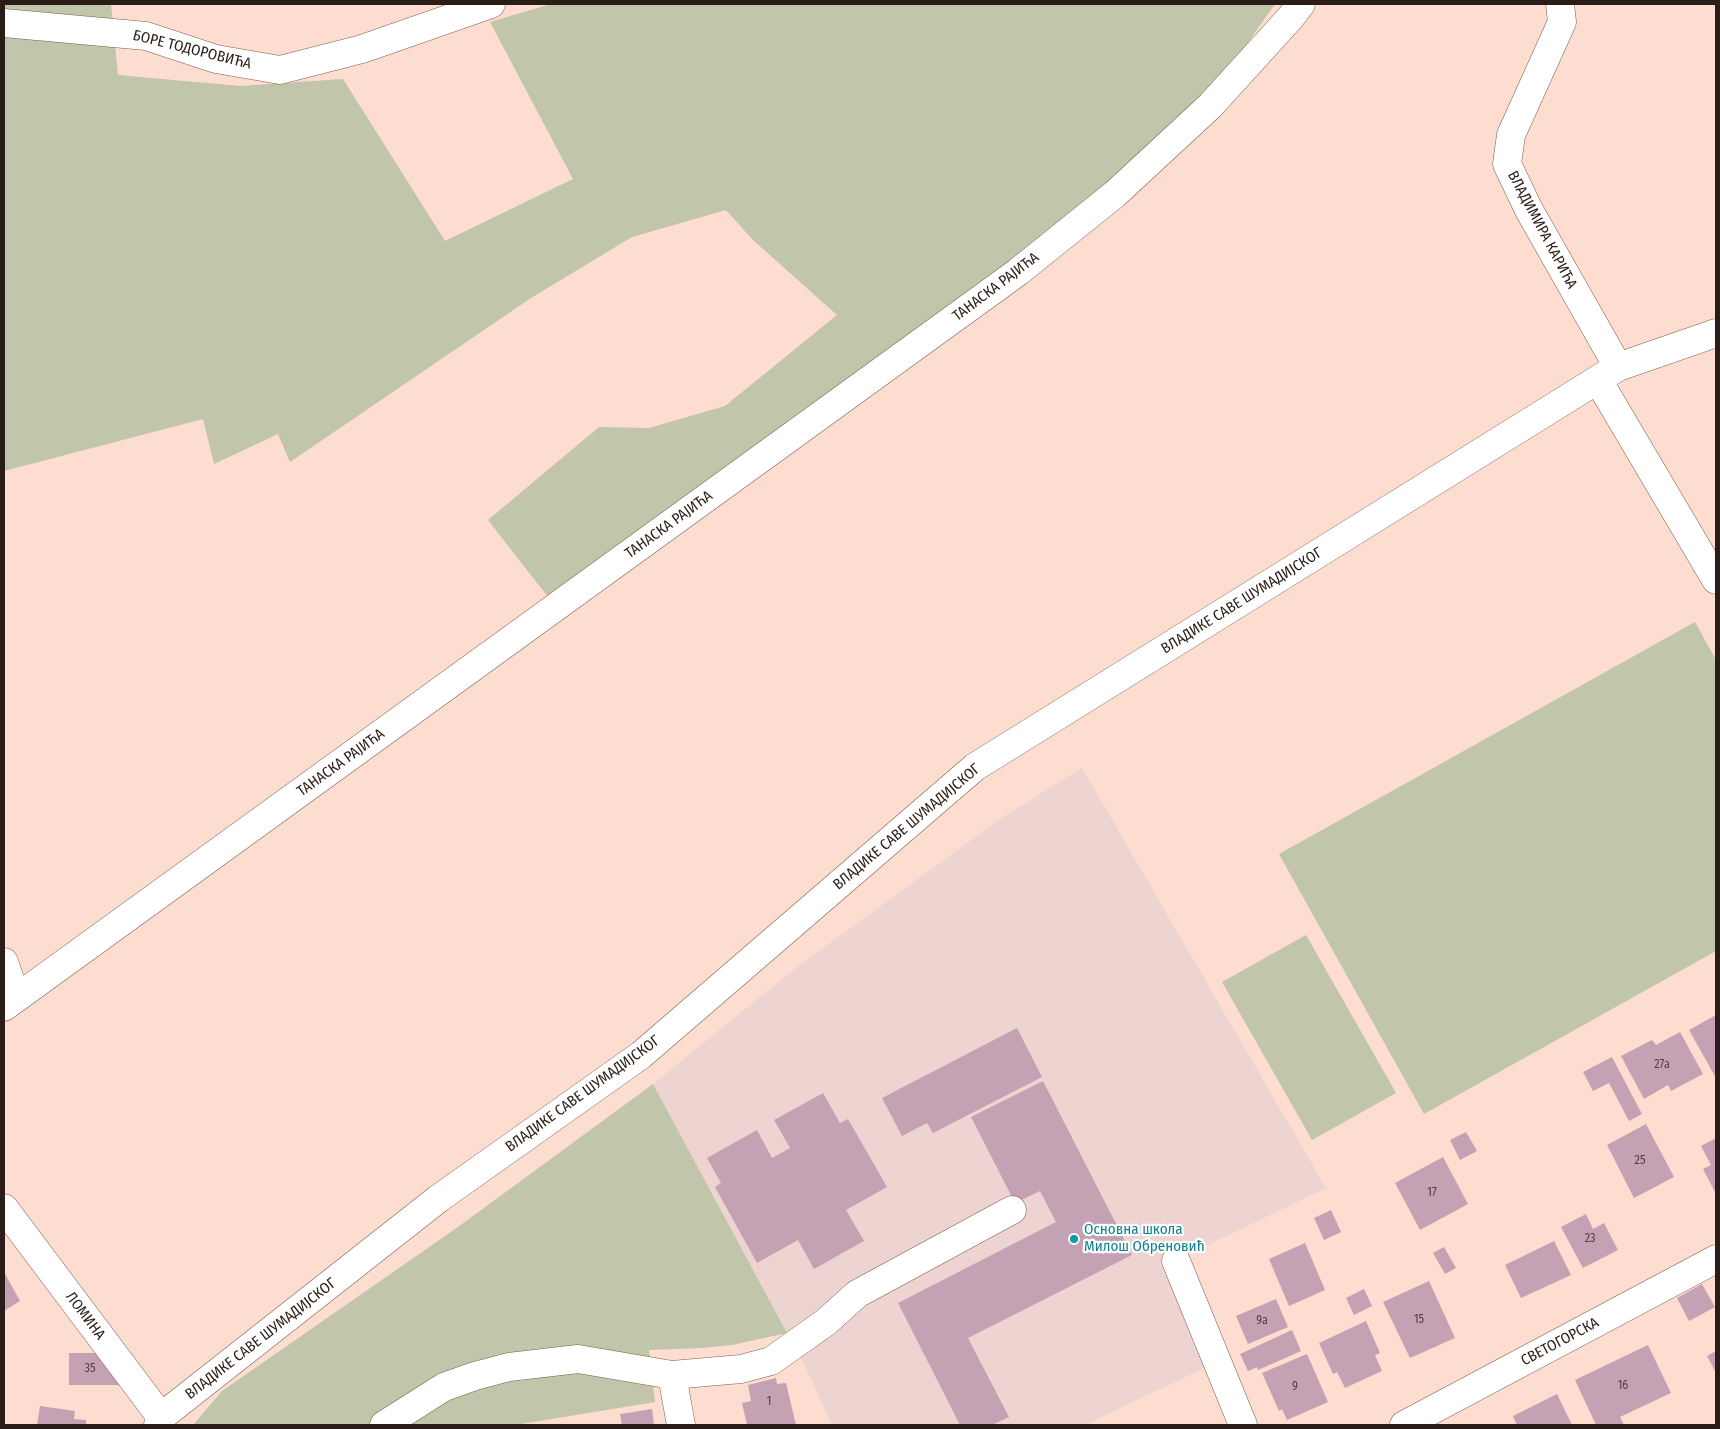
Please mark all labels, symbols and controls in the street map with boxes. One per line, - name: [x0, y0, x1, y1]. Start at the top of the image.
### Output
- street label: БОРЕ ТОДОРОВИЋА: [131, 27, 253, 73]
- street label: ВЛАДИМИРА КАРИЋА: [1503, 168, 1581, 292]
- street label: ТАНАСКА РАЈИЋА: [949, 249, 1043, 325]
- street label: ТАНАСКА РАЈИЋА: [622, 487, 716, 563]
- street label: ВЛАДИКЕ САВЕ ШУМАДИЈСКОГ: [1158, 544, 1326, 658]
- street label: ТАНАСКА РАЈИЋА: [294, 725, 388, 801]
- street label: ВЛАДИКЕ САВЕ ШУМАДИЈСКОГ: [830, 760, 984, 894]
- street label: ВЛАДИКЕ САВЕ ШУМАДИЈСКОГ: [502, 1032, 664, 1156]
- house number: 27a: [1654, 1058, 1670, 1072]
- house number: 25: [1635, 1154, 1645, 1168]
- house number: 17: [1427, 1186, 1437, 1200]
- place label: Основна школа Милош Обреновић: [1084, 1221, 1205, 1256]
- house number: 23: [1585, 1232, 1595, 1246]
- marker: Основна школа Милош Обреновић: [1068, 1233, 1080, 1245]
- street label: ВЛАДИКЕ САВЕ ШУМАДИЈСКОГ: [182, 1274, 340, 1404]
- street label: ЛОМИНА: [61, 1289, 109, 1343]
- house number: 15: [1414, 1313, 1424, 1327]
- house number: 9a: [1256, 1314, 1268, 1328]
- street label: СВЕТОГОРСКА: [1518, 1314, 1602, 1370]
- house number: 35: [85, 1362, 95, 1376]
- house number: 16: [1618, 1379, 1628, 1393]
- house number: 9: [1292, 1380, 1298, 1394]
- house number: 1: [767, 1395, 771, 1409]

